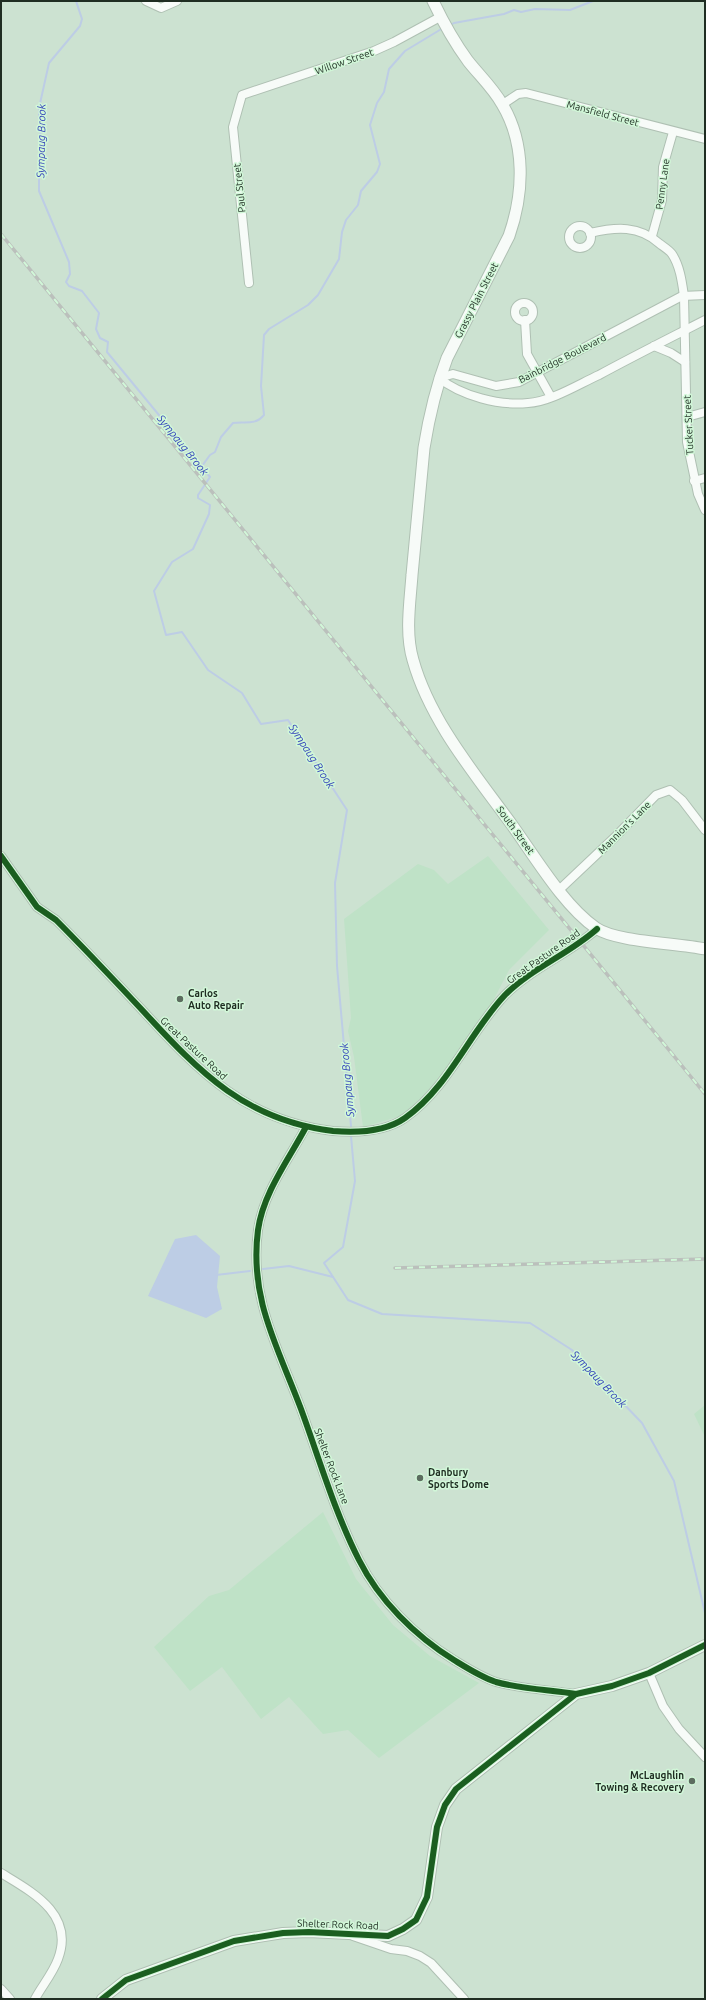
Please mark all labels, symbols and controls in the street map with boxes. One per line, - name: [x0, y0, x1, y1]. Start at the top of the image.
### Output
- street label: Willow Street: [314, 46, 375, 77]
- street label: Mansfield Street: [566, 99, 640, 128]
- water label: Sympaug Brook: [34, 103, 48, 179]
- street label: Penny Lane: [653, 158, 672, 210]
- street label: Paul Street: [231, 163, 248, 213]
- street label: Grassy Plain Street: [453, 260, 500, 340]
- street label: Bainbridge Boulevard: [517, 332, 608, 385]
- street label: Tucker Street: [681, 395, 696, 455]
- water label: Sympaug Brook: [154, 412, 211, 478]
- water label: Sympaug Brook: [286, 721, 337, 791]
- street label: Mannion's Lane: [596, 799, 653, 856]
- street label: South Street: [494, 804, 537, 856]
- street label: Great Pasture Road: [505, 927, 582, 986]
- place label: Carlos Auto Repair: [188, 988, 245, 1011]
- marker: Carlos Auto Repair: [175, 994, 185, 1004]
- street label: Great Pasture Road: [158, 1015, 229, 1082]
- water label: Sympaug Brook: [338, 1042, 356, 1119]
- water label: Sympaug Brook: [568, 1347, 629, 1410]
- street label: Shelter Rock Lane: [312, 1427, 351, 1506]
- place label: Danbury Sports Dome: [428, 1467, 489, 1490]
- marker: Danbury Sports Dome: [415, 1473, 425, 1483]
- place label: McLaughlin Towing & Recovery: [595, 1770, 685, 1793]
- marker: McLaughlin Towing & Recovery: [687, 1776, 697, 1786]
- street label: Shelter Rock Road: [297, 1918, 379, 1931]

